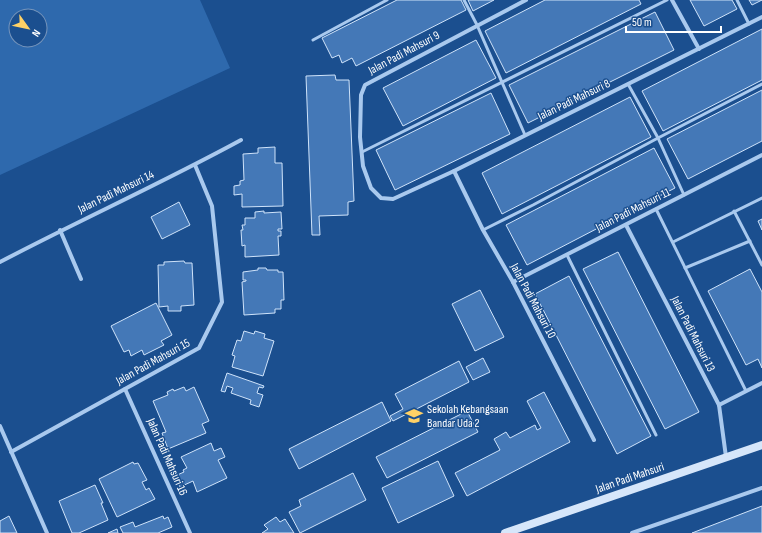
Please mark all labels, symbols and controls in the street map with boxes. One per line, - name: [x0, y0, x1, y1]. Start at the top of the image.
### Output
- north arrow: [8, 8, 48, 48]
- scale bar: [626, 8, 721, 34]
- text: 50 m: [632, 15, 652, 30]
- text: N: [29, 27, 43, 39]
- street label: Jalan Padi Mahsuri 9: [365, 28, 442, 79]
- street label: Jalan Padi Mahsuri 8: [534, 76, 613, 124]
- street label: Jalan Padi Mahsuri 14: [75, 167, 156, 217]
- street label: Jalan Padi Mahsuri 11: [592, 184, 674, 236]
- street label: Jalan Padi Mahsuri 10: [506, 260, 559, 341]
- street label: Jalan Padi Mahsuri 13: [667, 293, 718, 374]
- street label: Jalan Padi Mahsuri 15: [112, 335, 193, 389]
- place label: Sekolah Kebangsaan Bandar Uda 2: [427, 402, 508, 431]
- school or university icon: Sekolah Kebangsaan Bandar Uda 2: [404, 406, 424, 426]
- street label: Jalan Padi Mahsuri 16: [143, 415, 191, 498]
- street label: Jalan Padi Mahsuri: [593, 459, 666, 497]

